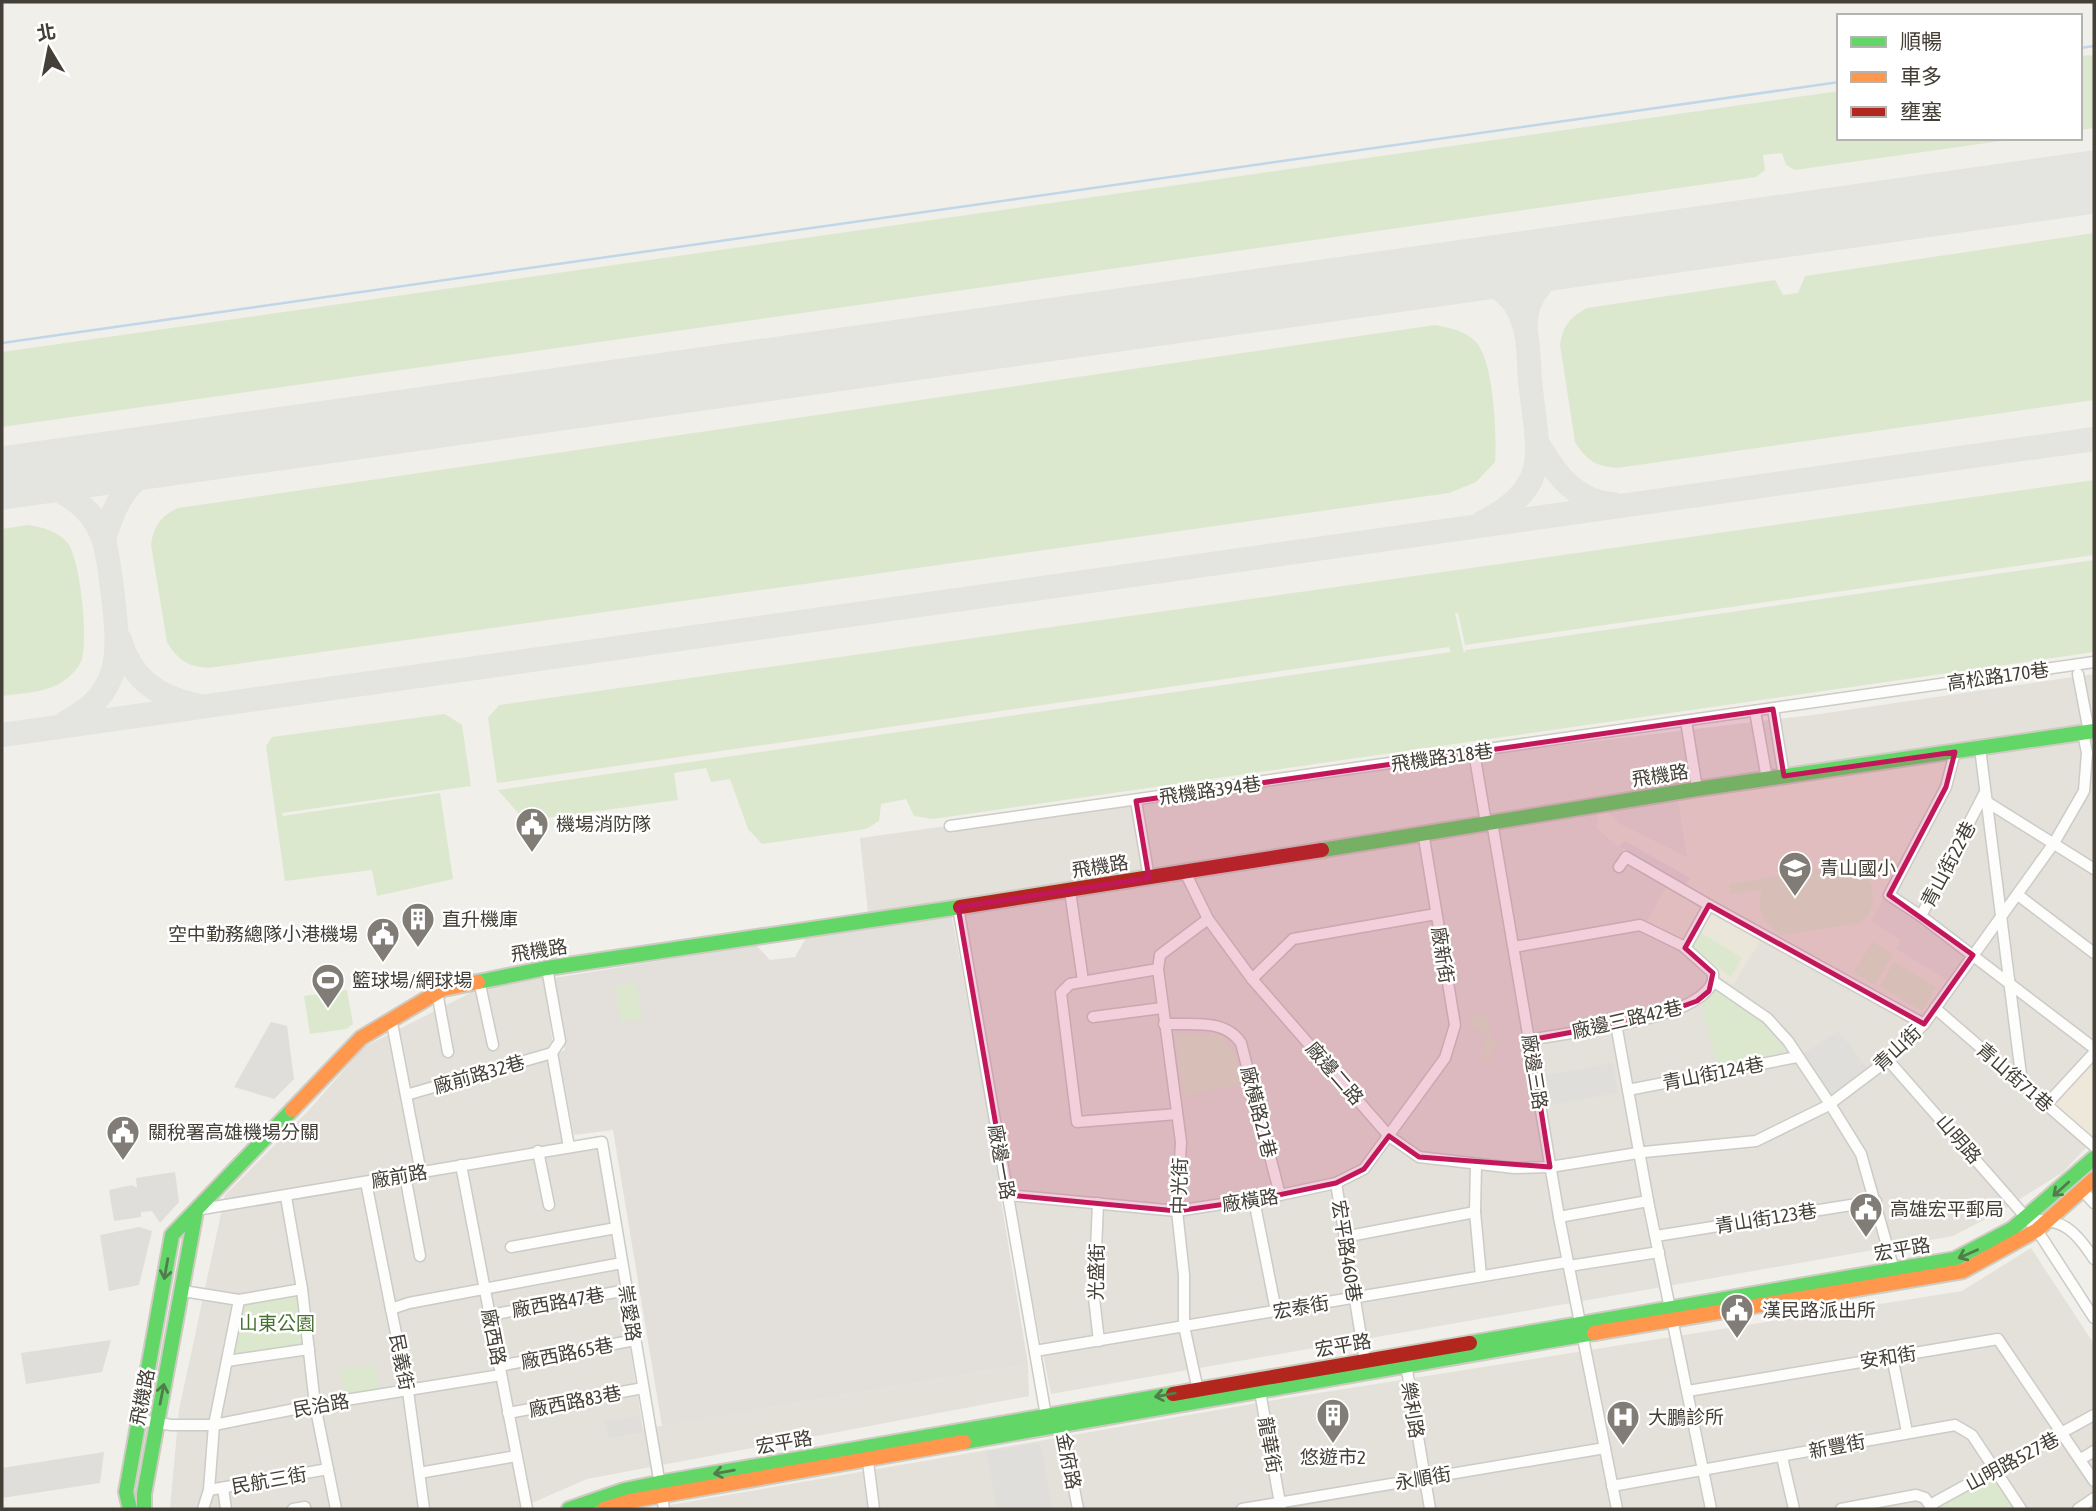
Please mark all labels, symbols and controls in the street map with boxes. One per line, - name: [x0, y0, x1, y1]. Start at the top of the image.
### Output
- north arrow: [14, 14, 84, 84]
- legend: [1837, 14, 2082, 140]
- text: 北: [35, 20, 57, 45]
- text: 順暢: [1900, 29, 1942, 53]
- text: 車多: [1900, 64, 1942, 88]
- text: 壅塞: [1900, 99, 1942, 123]
- street label: 高松路170巷: [1946, 658, 2050, 694]
- street label: 飛機路318巷: [1390, 739, 1494, 775]
- street label: 飛機路: [1630, 760, 1690, 790]
- street label: 飛機路394巷: [1158, 772, 1262, 808]
- public building icon: 機場消防隊: [513, 805, 551, 854]
- place label: 機場消防隊: [556, 813, 651, 835]
- street label: 青山街22巷: [1916, 817, 1980, 911]
- school or university icon: 青山國小: [1776, 849, 1814, 898]
- street label: 飛機路: [1070, 851, 1130, 881]
- place label: 青山國小: [1820, 857, 1896, 879]
- building icon: 直升機庫: [399, 900, 437, 949]
- place label: 直升機庫: [442, 908, 518, 930]
- public building icon: 空中勤務總隊小港機場: [364, 915, 402, 964]
- place label: 空中勤務總隊小港機場: [168, 923, 358, 945]
- street label: 廠新街: [1428, 925, 1458, 985]
- street label: 飛機路: [509, 935, 569, 965]
- sports icon: 籃球場/網球場: [309, 961, 347, 1010]
- place label: 籃球場/網球場: [352, 969, 472, 991]
- street label: 廠邊三路42巷: [1570, 996, 1684, 1042]
- street label: 青山街: [1869, 1021, 1925, 1075]
- street label: 廠邊三路: [1518, 1033, 1552, 1111]
- street label: 廠邊二路: [1302, 1037, 1368, 1109]
- street label: 青山街71巷: [1972, 1038, 2058, 1116]
- street label: 廠前路32巷: [431, 1050, 527, 1098]
- street label: 青山街124巷: [1660, 1052, 1766, 1094]
- street label: 廠橫路21巷: [1237, 1064, 1281, 1160]
- street label: 山明路: [1932, 1110, 1986, 1168]
- public building icon: 關稅署高雄機場分關: [104, 1113, 142, 1162]
- place label: 關稅署高雄機場分關: [148, 1121, 319, 1143]
- street label: 廠邊一路: [985, 1123, 1019, 1201]
- street label: 中光街: [1167, 1157, 1191, 1215]
- street label: 廠前路: [369, 1160, 429, 1192]
- one-way arrow: [2052, 1181, 2070, 1197]
- street label: 廠橫路: [1220, 1185, 1280, 1215]
- public building icon: 高雄宏平郵局: [1847, 1190, 1885, 1239]
- place label: 高雄宏平郵局: [1890, 1198, 2004, 1220]
- street label: 宏平路460巷: [1328, 1199, 1366, 1303]
- street label: 青山街123巷: [1714, 1199, 1818, 1237]
- street label: 宏平路: [1872, 1233, 1932, 1265]
- street label: 光盛街: [1085, 1243, 1107, 1301]
- one-way arrow: [1958, 1248, 1979, 1261]
- one-way arrow: [159, 1257, 172, 1280]
- street label: 廠西路47巷: [510, 1283, 606, 1321]
- street label: 崇愛路: [615, 1283, 645, 1343]
- street label: 宏泰街: [1271, 1291, 1331, 1323]
- public building icon: 漢民路派出所: [1718, 1291, 1756, 1340]
- place label: 漢民路派出所: [1762, 1299, 1876, 1321]
- street label: 廠西路: [478, 1307, 510, 1367]
- park label: 山東公園: [239, 1312, 315, 1334]
- street label: 宏平路: [1313, 1329, 1373, 1361]
- street label: 民義街: [386, 1332, 418, 1392]
- street label: 廠西路65巷: [519, 1333, 615, 1373]
- street label: 安和街: [1858, 1342, 1918, 1372]
- street label: 飛機路: [126, 1367, 158, 1427]
- street label: 樂利路: [1398, 1380, 1428, 1440]
- street label: 廠西路83巷: [527, 1381, 623, 1421]
- one-way arrow: [156, 1383, 170, 1406]
- street label: 民治路: [291, 1389, 351, 1421]
- one-way arrow: [1155, 1389, 1177, 1402]
- building icon: 悠遊市2: [1314, 1396, 1352, 1445]
- hospital icon: 大鵬診所: [1604, 1398, 1642, 1447]
- place label: 大鵬診所: [1648, 1406, 1724, 1428]
- street label: 龍華街: [1254, 1415, 1286, 1475]
- street label: 宏平路: [754, 1426, 814, 1458]
- street label: 山明路527巷: [1961, 1427, 2063, 1495]
- street label: 新豐街: [1807, 1430, 1867, 1462]
- street label: 金府路: [1053, 1431, 1085, 1491]
- place label: 悠遊市2: [1300, 1446, 1366, 1468]
- street label: 永順街: [1393, 1462, 1453, 1494]
- street label: 民航三街: [230, 1463, 308, 1497]
- one-way arrow: [713, 1466, 736, 1479]

